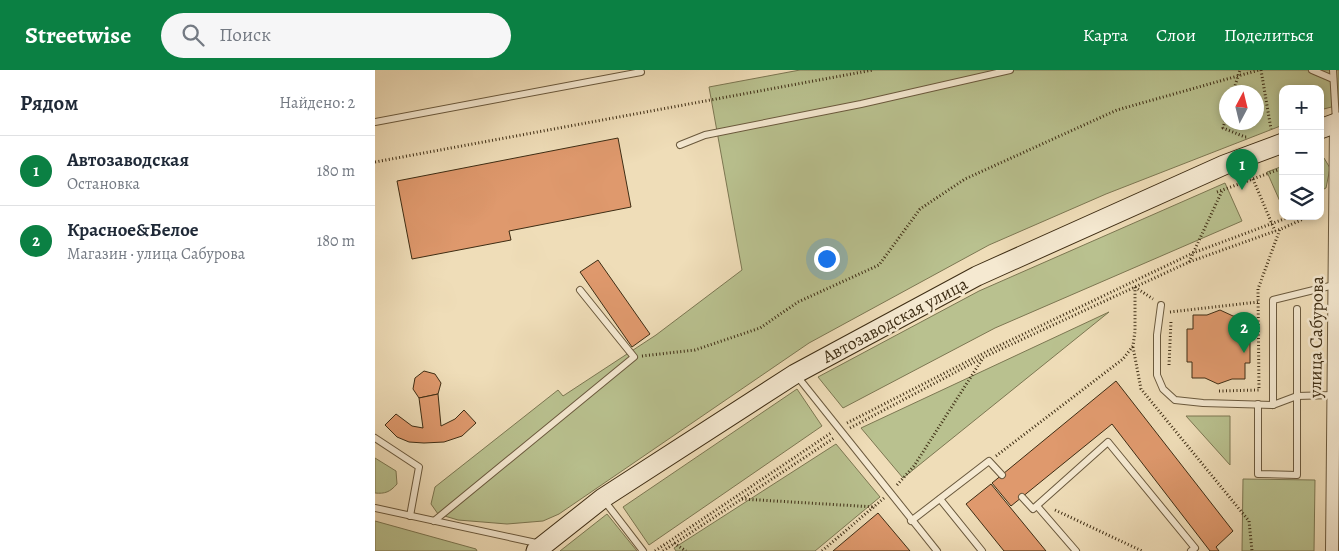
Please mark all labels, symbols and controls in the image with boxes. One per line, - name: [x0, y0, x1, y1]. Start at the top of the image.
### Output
- search box: [161, 13, 511, 58]
- text: Streetwise: [25, 19, 131, 51]
- icon: search: [179, 21, 207, 49]
- text: Поиск: [219, 22, 271, 48]
- text: Карта: [1083, 23, 1128, 47]
- text: Слои: [1156, 23, 1196, 47]
- text: Поделиться: [1224, 23, 1314, 47]
- north arrow: [1219, 85, 1264, 130]
- map controls: [1279, 85, 1324, 220]
- button: +: [1279, 85, 1324, 130]
- text: Рядом: [20, 89, 78, 117]
- text: Найдено: 2: [279, 92, 355, 114]
- button: −: [1279, 130, 1324, 175]
- text: Автозаводская: [67, 147, 189, 173]
- pin: 1: [1226, 149, 1258, 190]
- text: 1: [33, 160, 39, 182]
- text: 180 m: [317, 160, 355, 182]
- text: Остановка: [67, 173, 140, 195]
- button: layers: [1279, 175, 1324, 220]
- text: Красное&Белое: [67, 217, 199, 243]
- text: 2: [32, 230, 40, 252]
- text: 180 m: [317, 230, 355, 252]
- text: Магазин · улица Сабурова: [67, 243, 245, 265]
- your location: [814, 246, 840, 272]
- street label: Автозаводская улица: [817, 271, 973, 369]
- street label: улица Сабурова: [1303, 275, 1329, 399]
- pin: 2: [1228, 312, 1260, 353]

